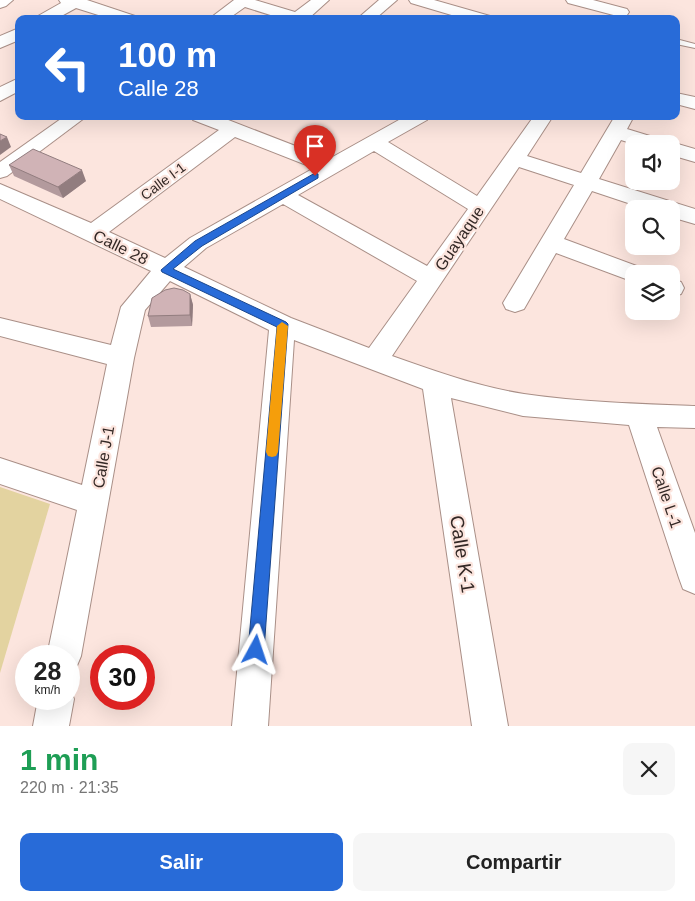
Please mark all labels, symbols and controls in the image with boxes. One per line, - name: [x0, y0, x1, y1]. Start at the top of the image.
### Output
- icon: left: [35, 35, 100, 100]
- text: 100 m: [118, 35, 217, 74]
- text: Calle 28: [118, 76, 199, 101]
- pin: [294, 125, 336, 176]
- icon: arrive: [301, 132, 329, 160]
- map controls: [625, 135, 680, 320]
- button: sound: [625, 135, 680, 190]
- street label: Calle I-1: [137, 159, 189, 203]
- button: search: [625, 200, 680, 255]
- street label: Guayaque: [432, 203, 487, 274]
- street label: Calle 28: [91, 227, 151, 268]
- button: layers: [625, 265, 680, 320]
- street label: Calle J-1: [90, 424, 117, 490]
- street label: Calle L-1: [648, 464, 685, 530]
- street label: Calle K-1: [446, 514, 479, 594]
- position arrow: [229, 623, 281, 675]
- speed limit sign: 30: [90, 645, 155, 710]
- text: 28: [34, 657, 61, 685]
- text: km/h: [34, 683, 61, 697]
- text: 1 min: [20, 743, 98, 776]
- button: close: [623, 743, 675, 795]
- text: 220 m · 21:35: [20, 779, 119, 796]
- button: Salir: [20, 833, 343, 891]
- button: Compartir: [353, 833, 675, 891]

